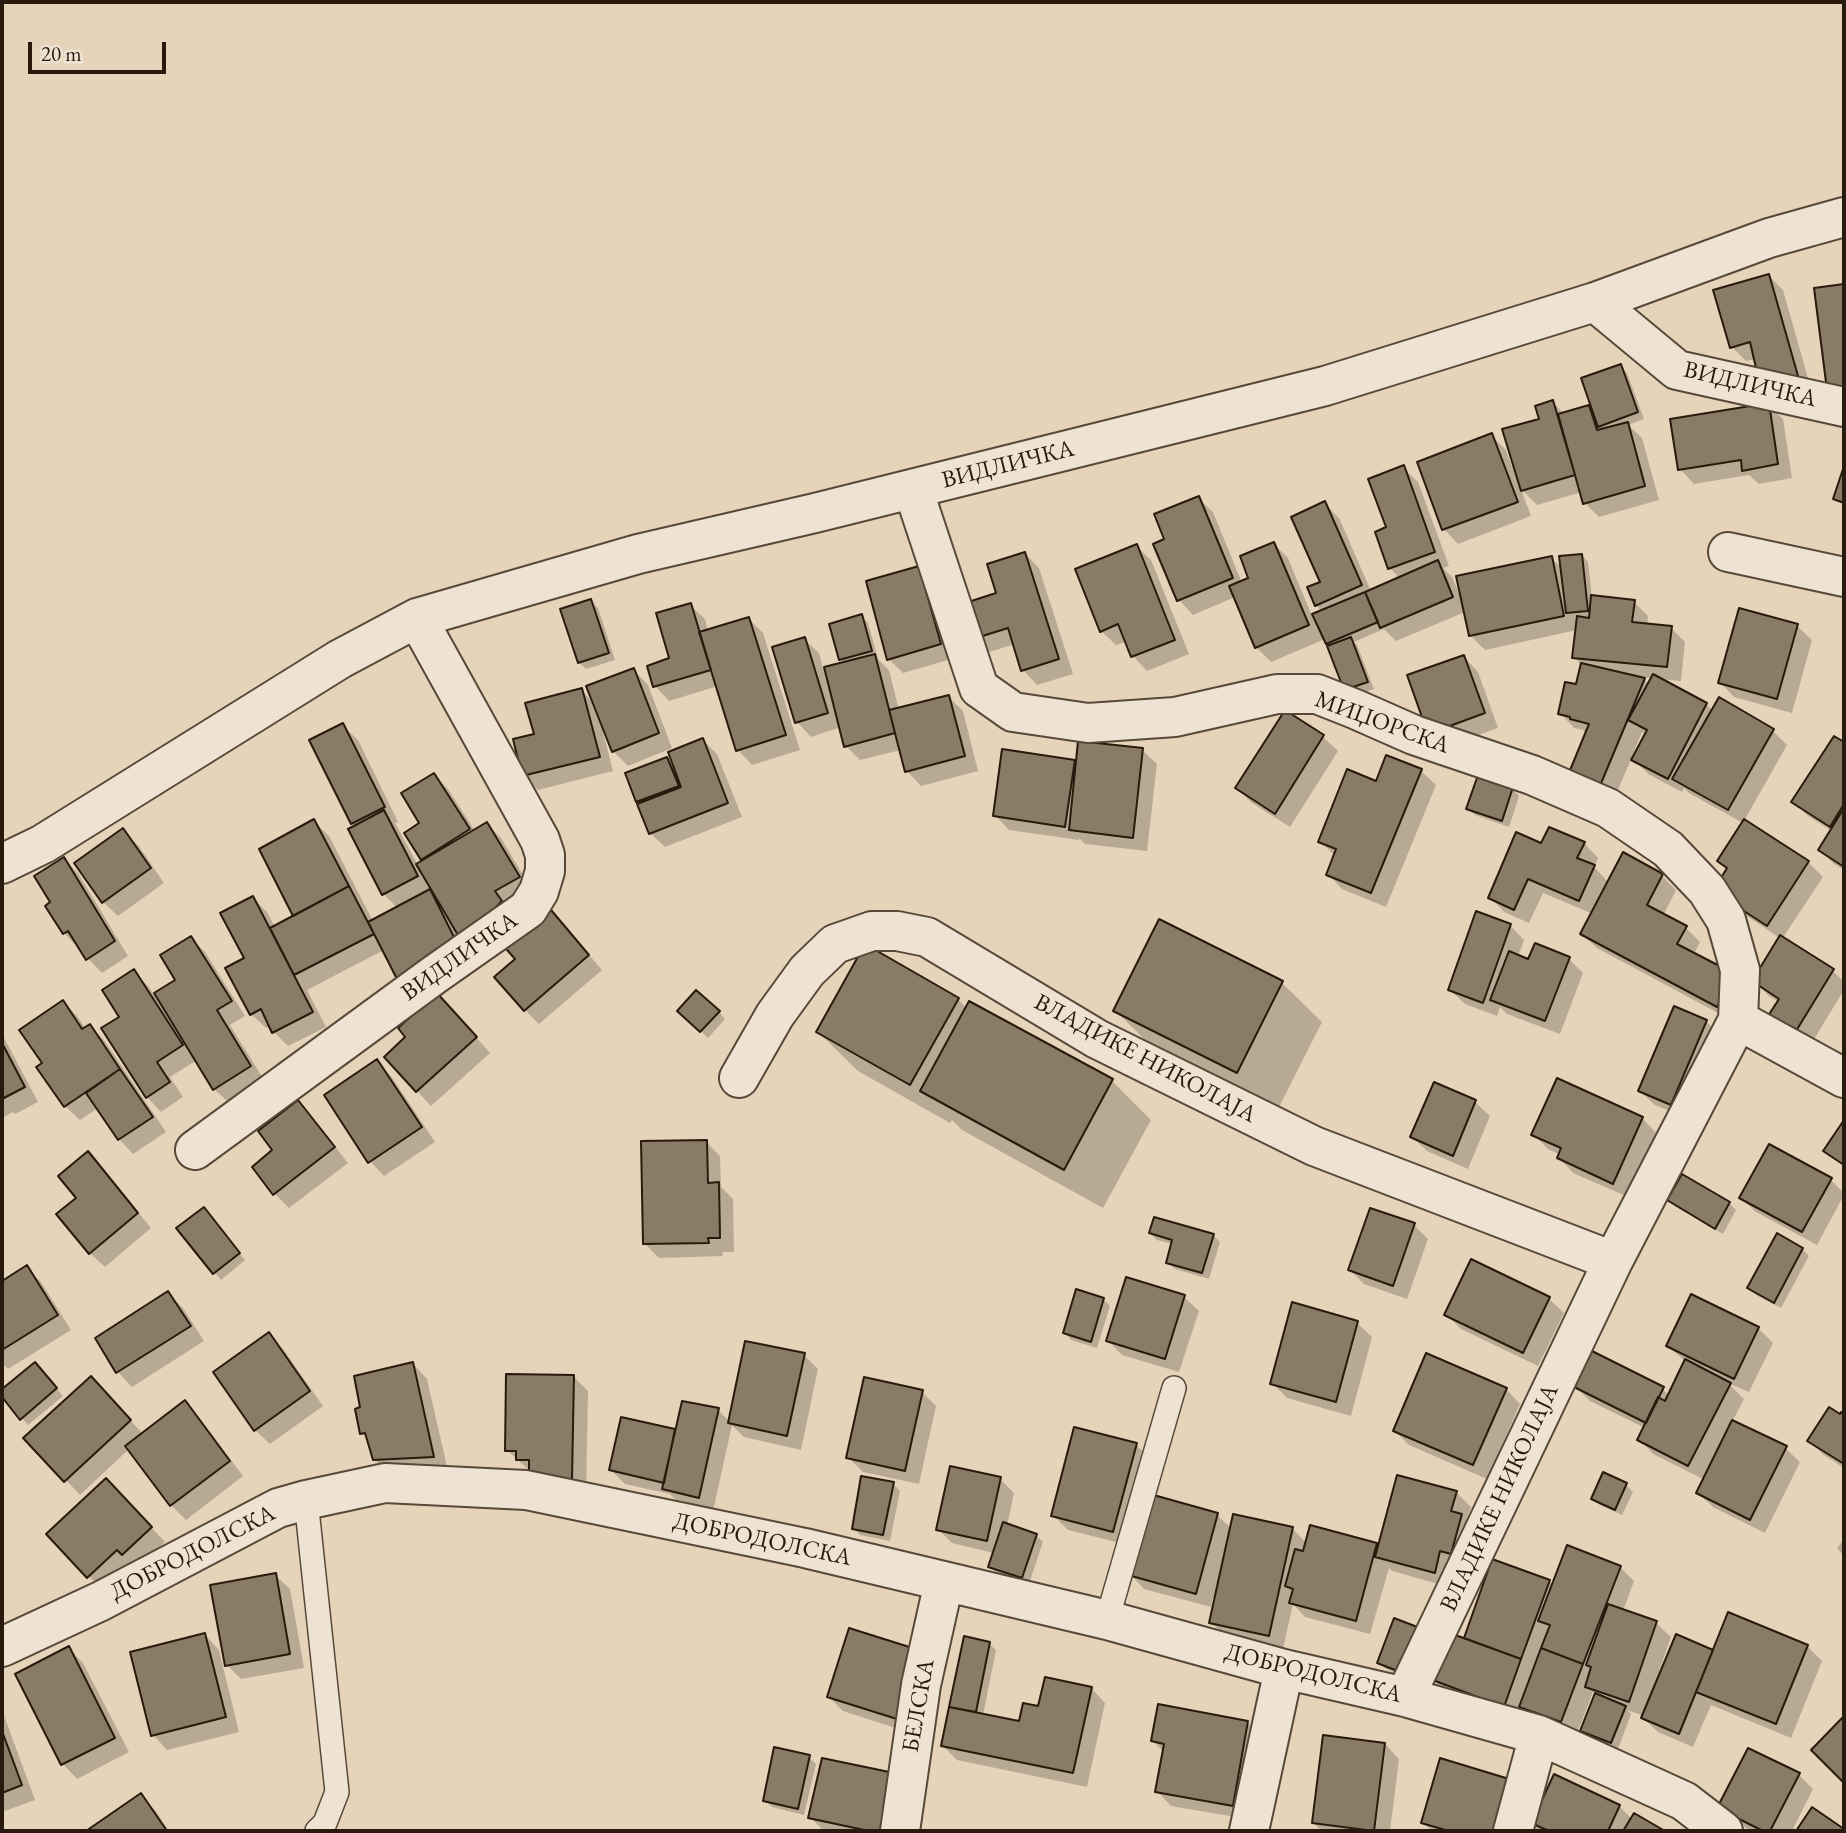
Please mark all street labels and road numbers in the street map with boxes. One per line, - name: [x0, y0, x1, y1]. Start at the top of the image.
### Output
- street label: ВИДЛИЧКА: [1681, 356, 1819, 414]
- street label: ВИДЛИЧКА: [939, 435, 1077, 495]
- street label: МИЏОРСКА: [1311, 685, 1453, 761]
- street label: ВИДЛИЧКА: [396, 906, 524, 1008]
- street label: ВЛАДИКЕ НИКОЛАЈА: [1029, 988, 1261, 1130]
- street label: ВЛАДИКЕ НИКОЛАЈА: [1435, 1380, 1565, 1616]
- street label: ДОБРОДОЛСКА: [106, 1499, 280, 1607]
- street label: ДОБРОДОЛСКА: [670, 1507, 854, 1573]
- street label: ДОБРОДОЛСКА: [1221, 1638, 1405, 1710]
- street label: БЕЛСКА: [897, 1657, 941, 1755]

